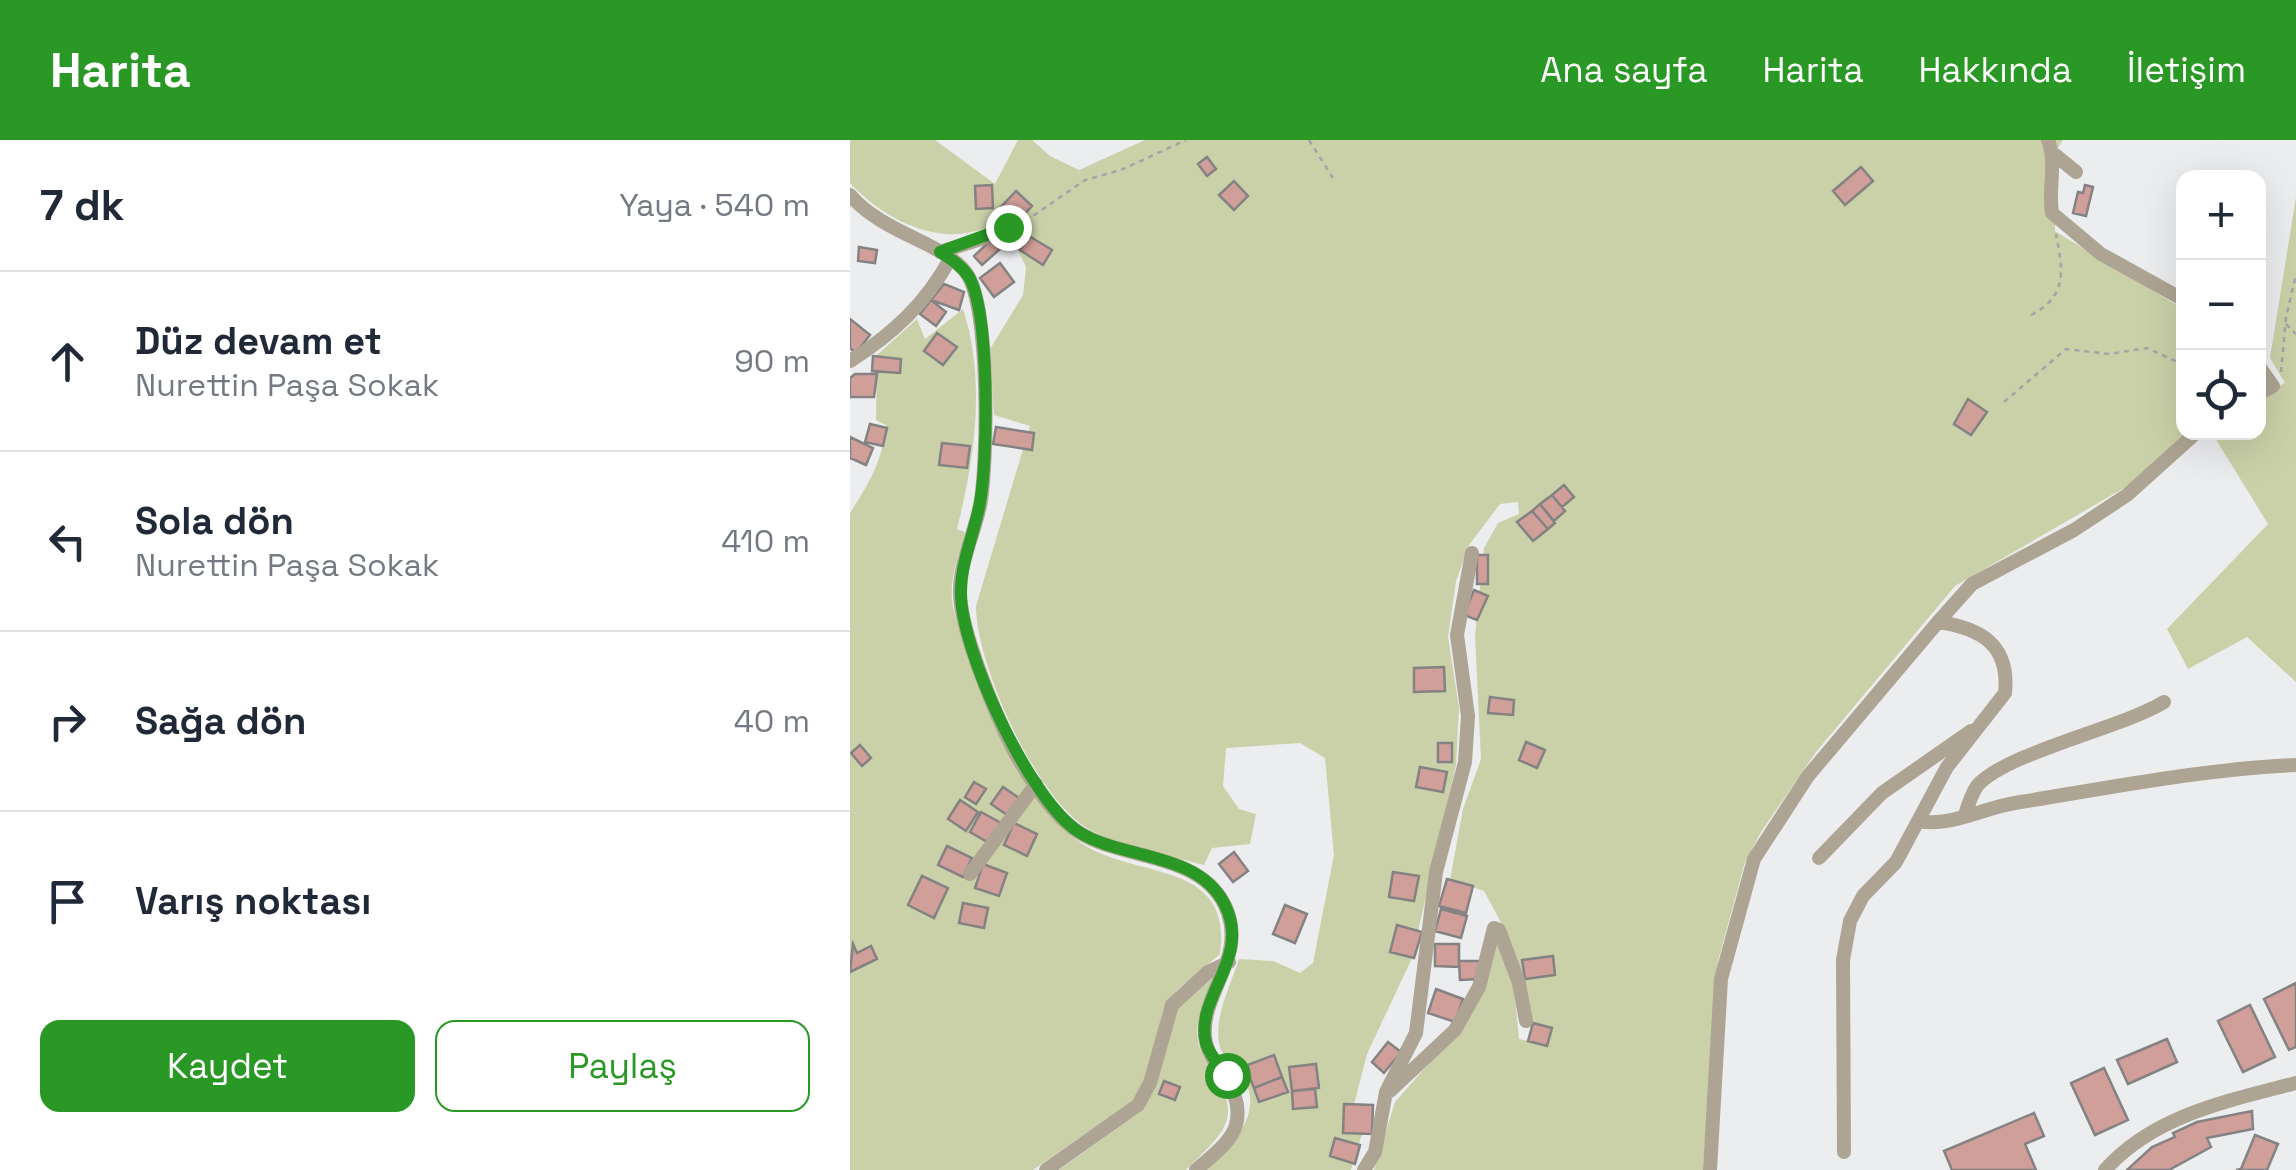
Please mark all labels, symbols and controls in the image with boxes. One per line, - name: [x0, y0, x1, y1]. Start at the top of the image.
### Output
- text: Harita: [50, 40, 191, 101]
- text: Ana sayfa: [1540, 48, 1708, 92]
- text: Harita: [1763, 48, 1864, 92]
- text: Hakkında: [1919, 48, 2072, 92]
- text: İletişim: [2127, 48, 2246, 92]
- map controls: [2176, 170, 2266, 440]
- button: +: [2176, 170, 2266, 260]
- text: 7 dk: [40, 179, 124, 232]
- text: Yaya · 540 m: [619, 185, 810, 225]
- route end: [986, 205, 1032, 251]
- button: −: [2176, 260, 2266, 350]
- text: Düz devam et: [135, 317, 382, 365]
- icon: ahead: [40, 334, 95, 389]
- text: 90 m: [734, 341, 810, 381]
- button: locate: [2176, 350, 2266, 440]
- text: Nurettin Paşa Sokak: [135, 365, 439, 405]
- text: Sola dön: [135, 497, 294, 545]
- icon: left: [40, 514, 95, 569]
- text: 410 m: [721, 521, 810, 561]
- text: Nurettin Paşa Sokak: [135, 545, 439, 585]
- icon: right: [40, 694, 95, 749]
- text: Sağa dön: [135, 697, 306, 745]
- text: 40 m: [734, 701, 810, 741]
- icon: arrive: [40, 874, 95, 929]
- text: Varış noktası: [135, 877, 371, 925]
- button: Kaydet: [40, 1020, 415, 1112]
- button: Paylaş: [435, 1020, 810, 1112]
- route start: [1205, 1053, 1251, 1099]

